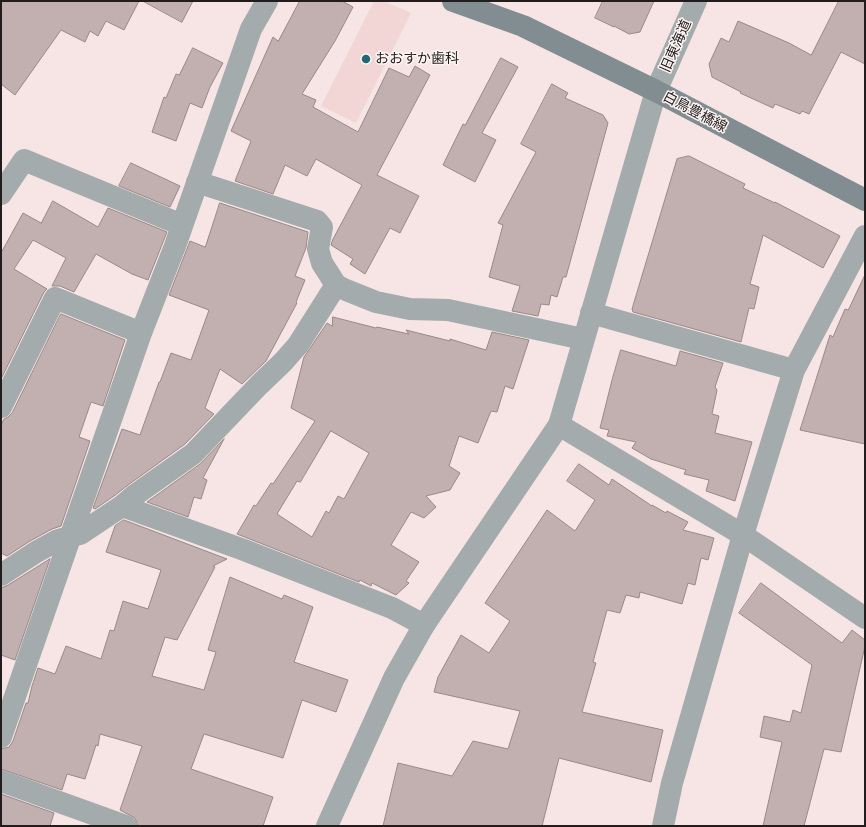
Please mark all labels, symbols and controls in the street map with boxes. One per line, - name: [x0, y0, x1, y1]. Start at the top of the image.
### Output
- street label: 旧東海道: [657, 17, 695, 75]
- place label: おおすか歯科: [375, 51, 459, 67]
- marker: おおすか歯科: [360, 53, 372, 65]
- street label: 白鳥豊橋線: [660, 88, 730, 136]

